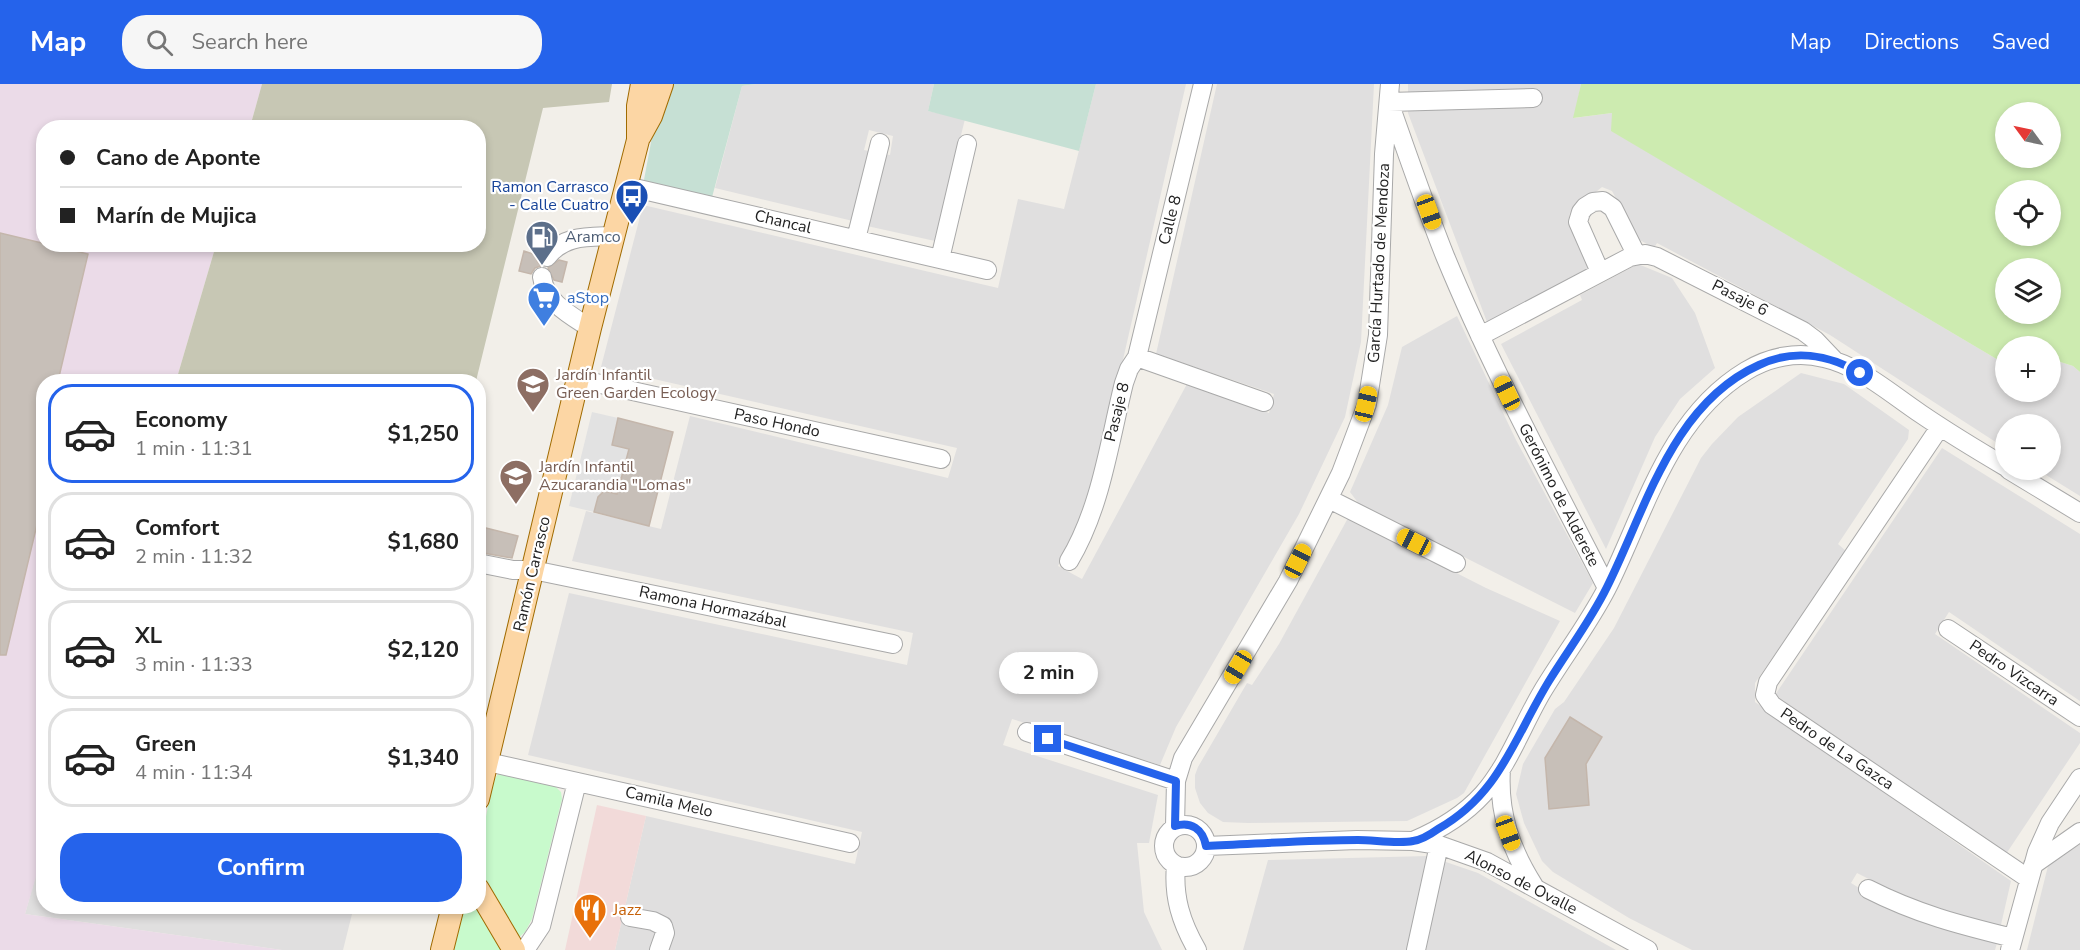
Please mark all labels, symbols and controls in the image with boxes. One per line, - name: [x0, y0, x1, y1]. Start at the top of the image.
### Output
- search box: [122, 15, 542, 69]
- text: Map: [30, 23, 86, 61]
- icon: search: [143, 26, 176, 59]
- text: Search here: [191, 27, 308, 57]
- text: Map: [1790, 28, 1831, 56]
- text: Directions: [1864, 28, 1959, 56]
- text: Saved: [1992, 28, 2050, 56]
- north arrow: [1995, 102, 2061, 168]
- map controls: [1995, 102, 2061, 480]
- text: Cano de Aponte: [96, 143, 261, 173]
- street label: García Hurtado de Mendoza: [1363, 162, 1395, 364]
- place label: Ramon Carrasco - Calle Cuatro: [491, 176, 609, 216]
- bus stop icon: Ramon Carrasco - Calle Cuatro: [614, 178, 650, 225]
- button: locate: [1995, 180, 2061, 246]
- car: [1414, 192, 1444, 232]
- street label: Calle 8: [1153, 193, 1187, 247]
- text: Marín de Mujica: [96, 201, 257, 231]
- street label: Chancal: [752, 205, 814, 239]
- fuel station icon: Aramco: [524, 219, 560, 266]
- place label: Aramco: [565, 226, 621, 248]
- button: layers: [1995, 258, 2061, 324]
- street label: Pasaje 6: [1708, 274, 1772, 322]
- supermarket icon: aStop: [526, 280, 562, 327]
- place label: aStop: [567, 287, 609, 309]
- button: +: [1995, 336, 2061, 402]
- route start: [1846, 359, 1873, 386]
- place label: Jardín Infantil Green Garden Ecology: [555, 364, 718, 404]
- school or university icon: Jardín Infantil Green Garden Ecology: [515, 366, 551, 413]
- car: [1491, 373, 1523, 413]
- street label: Pasaje 8: [1099, 380, 1135, 444]
- car: [1353, 384, 1379, 424]
- street label: Paso Hondo: [732, 403, 822, 443]
- text: Economy: [135, 405, 227, 435]
- icon: car: [63, 407, 117, 461]
- button: −: [1995, 414, 2061, 480]
- text: $1,250: [388, 419, 459, 449]
- street label: Gerónimo de Alderete: [1513, 419, 1605, 571]
- text: 1 min · 11:31: [135, 435, 253, 462]
- place label: Jardín Infantil Azucarandia "Lomas": [538, 456, 692, 496]
- school or university icon: Jardín Infantil Azucarandia "Lomas": [498, 458, 534, 505]
- text: Comfort: [135, 513, 219, 543]
- street label: Ramón Carrasco: [508, 514, 556, 634]
- icon: car: [63, 515, 117, 569]
- car: [1394, 526, 1434, 558]
- text: $1,680: [388, 527, 459, 557]
- car: [1282, 541, 1314, 581]
- text: 2 min · 11:32: [135, 543, 253, 570]
- street label: Ramona Hormazábal: [637, 581, 789, 633]
- text: XL: [135, 621, 162, 651]
- icon: car: [63, 623, 117, 677]
- text: $2,120: [388, 635, 459, 665]
- street label: Pedro Vizcarra: [1965, 635, 2063, 711]
- car: [1221, 647, 1255, 687]
- text: 3 min · 11:33: [135, 651, 253, 678]
- callout: 2 min: [998, 652, 1098, 694]
- text: 2 min: [1023, 659, 1074, 686]
- street label: Pedro de La Gazca: [1776, 703, 1898, 795]
- route end: [1034, 725, 1061, 752]
- text: Green: [135, 729, 196, 759]
- icon: car: [63, 731, 117, 785]
- text: $1,340: [388, 743, 459, 773]
- text: 4 min · 11:34: [135, 759, 253, 786]
- street label: Camila Melo: [623, 781, 715, 823]
- car: [1493, 813, 1523, 853]
- button: Confirm: [60, 833, 462, 902]
- street label: Alonso de Ovalle: [1461, 844, 1581, 920]
- restaurant icon: Jazz: [572, 892, 608, 939]
- place label: Jazz: [612, 899, 641, 921]

